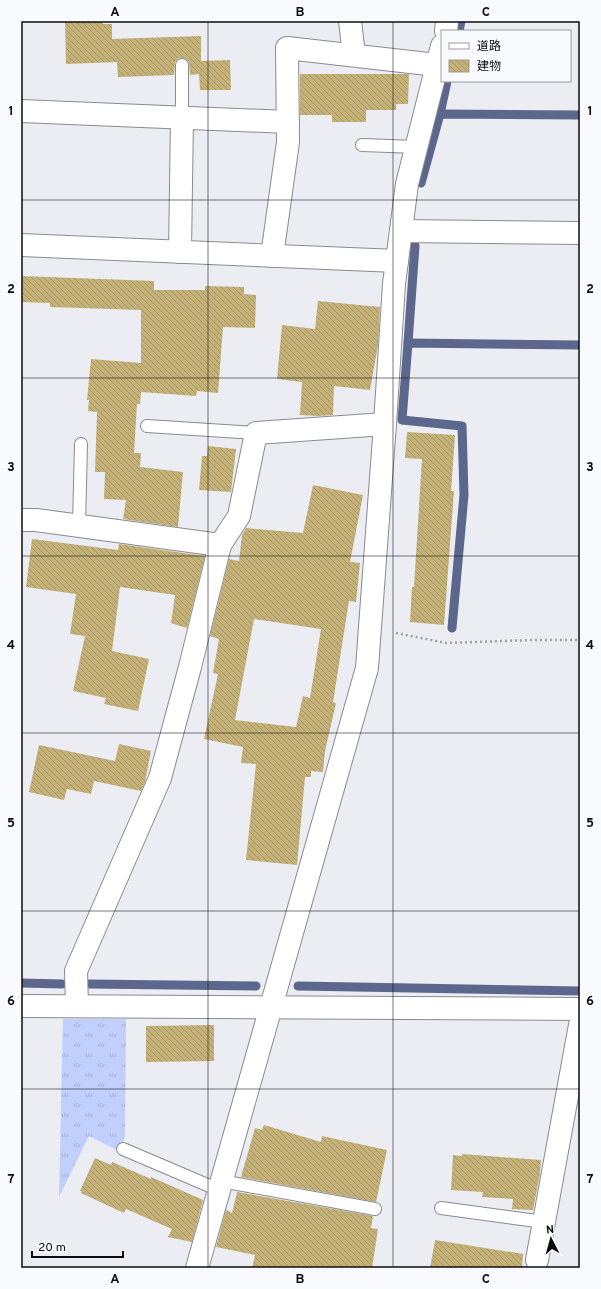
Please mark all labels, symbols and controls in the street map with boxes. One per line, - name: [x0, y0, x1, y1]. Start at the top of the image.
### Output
- text: A: [110, 5, 120, 21]
- text: B: [296, 5, 305, 21]
- text: C: [482, 5, 490, 21]
- legend: [441, 30, 571, 82]
- text: 道路: [477, 39, 501, 55]
- text: 建物: [477, 59, 501, 75]
- text: 1: [8, 104, 14, 120]
- text: 1: [587, 104, 593, 120]
- text: 2: [7, 282, 15, 298]
- text: 2: [586, 282, 594, 298]
- text: 3: [7, 460, 15, 476]
- text: 3: [586, 460, 594, 476]
- text: 4: [7, 638, 15, 654]
- text: 4: [586, 638, 594, 654]
- text: 5: [7, 816, 15, 832]
- text: 5: [586, 816, 594, 832]
- text: 6: [7, 994, 15, 1010]
- text: 6: [586, 994, 594, 1010]
- text: 7: [8, 1172, 15, 1188]
- text: 7: [587, 1172, 594, 1188]
- north arrow: [531, 1219, 571, 1259]
- text: N: [545, 1223, 555, 1237]
- scale bar: [32, 1233, 123, 1259]
- text: 20 m: [38, 1240, 66, 1256]
- text: A: [110, 1272, 120, 1288]
- text: B: [296, 1272, 305, 1288]
- text: C: [482, 1272, 490, 1288]

